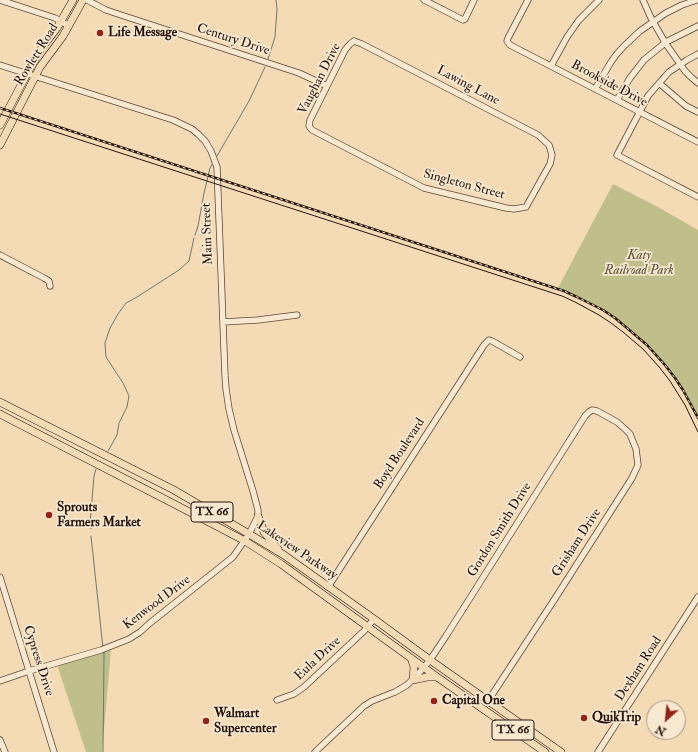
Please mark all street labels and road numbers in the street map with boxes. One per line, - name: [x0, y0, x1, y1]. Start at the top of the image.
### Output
- street label: Rowlett Road: [12, 21, 62, 89]
- street label: Century Drive: [195, 21, 271, 59]
- street label: Vaughan Drive: [295, 41, 345, 117]
- street label: Brookside Drive: [568, 57, 650, 111]
- street label: Lawing Lane: [434, 63, 502, 109]
- street label: Singleton Street: [422, 167, 506, 203]
- street label: Main Street: [199, 203, 217, 265]
- street label: Boyd Boulevard: [371, 415, 429, 493]
- street label: Gordon Smith Drive: [465, 480, 535, 580]
- road number: TX 66: [191, 502, 233, 522]
- street label: Grisham Drive: [549, 506, 605, 580]
- street label: Lakeview Parkway: [254, 518, 340, 584]
- street label: Kenwood Drive: [120, 573, 194, 633]
- street label: Cypress Drive: [19, 624, 57, 698]
- street label: Eula Drive: [292, 634, 344, 684]
- street label: Dexham Road: [612, 634, 666, 704]
- road number: TX 66: [492, 720, 534, 740]

